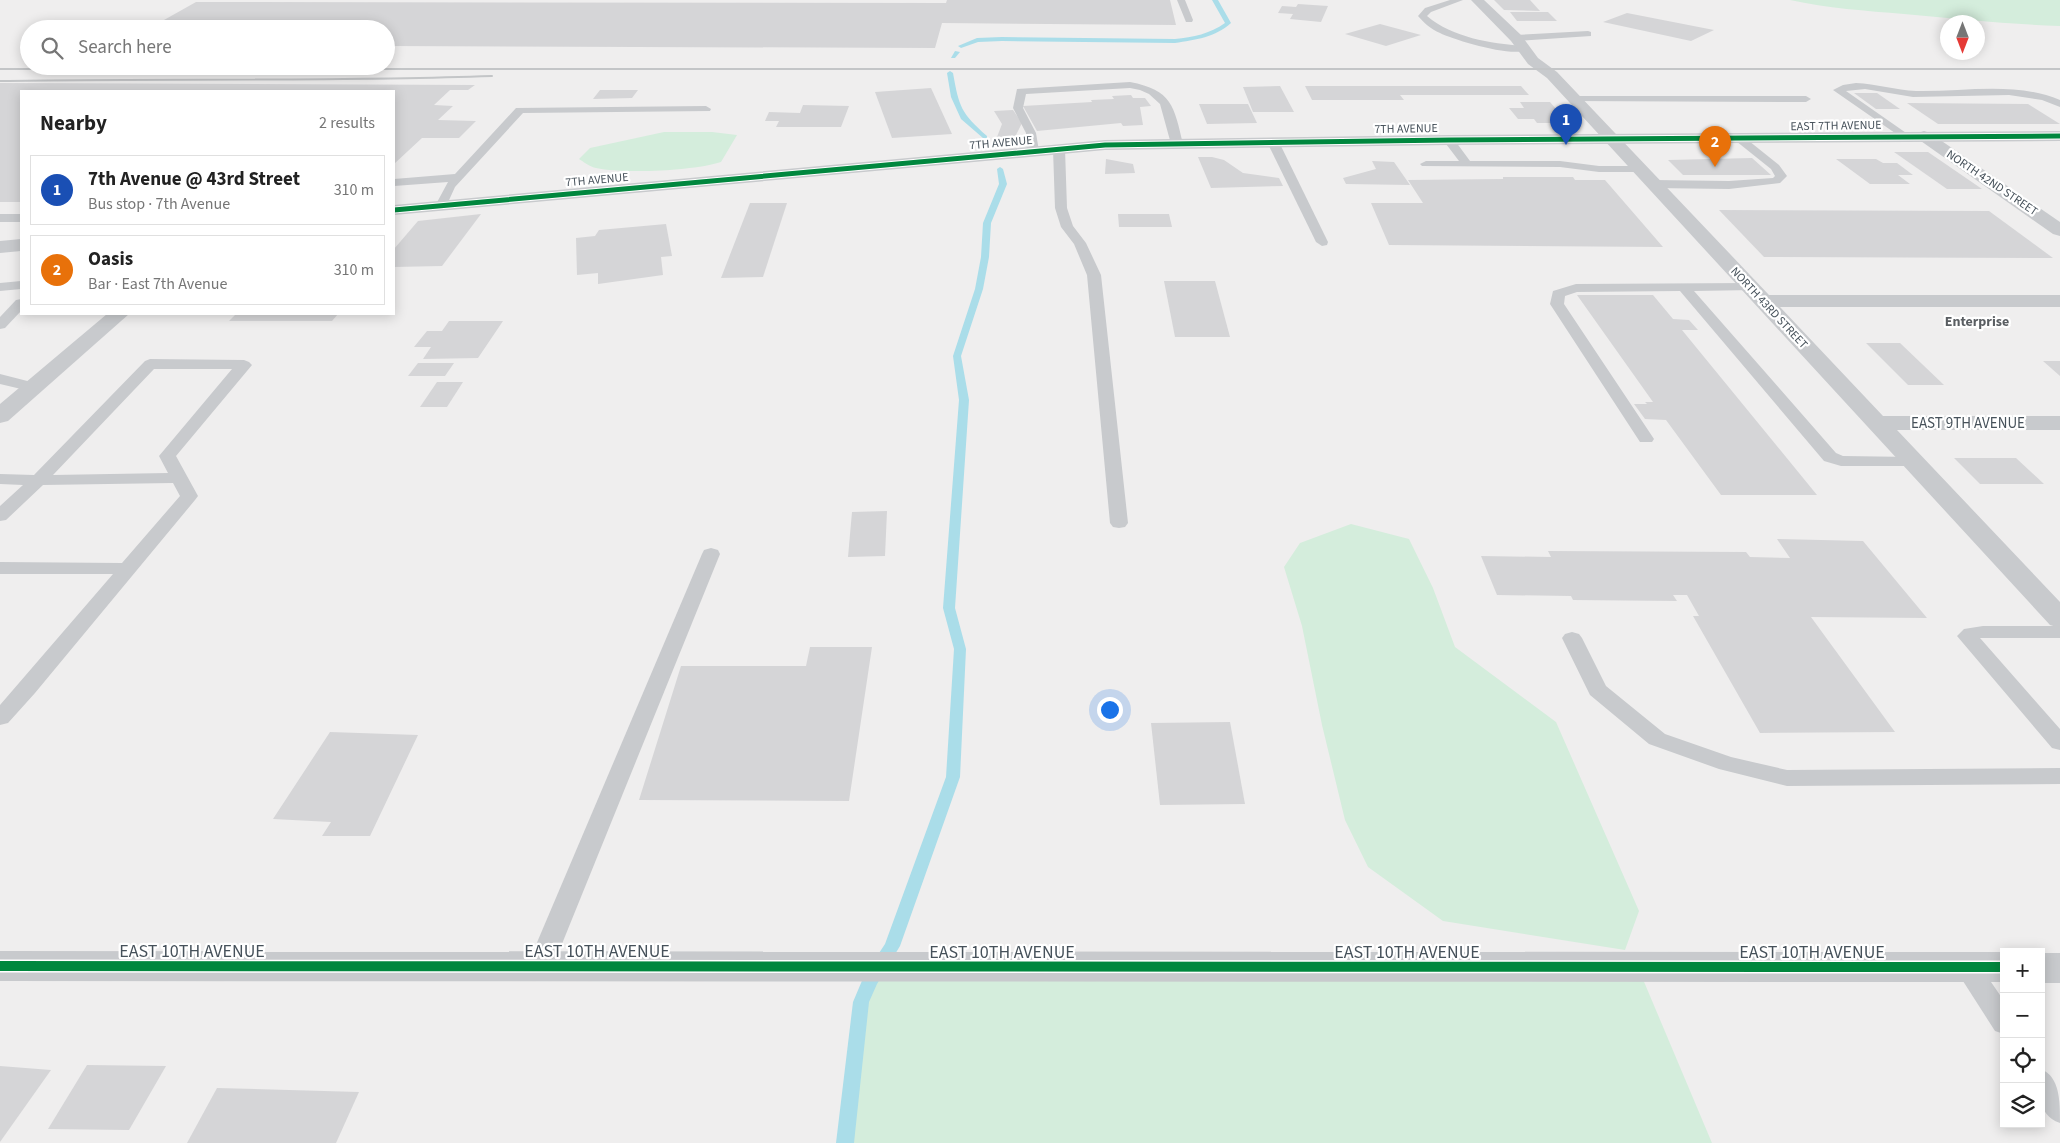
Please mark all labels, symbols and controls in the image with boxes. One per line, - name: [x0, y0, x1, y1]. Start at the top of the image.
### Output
- north arrow: [1940, 15, 1985, 60]
- search box: [20, 20, 395, 75]
- icon: search: [38, 34, 66, 62]
- text: Search here: [78, 34, 172, 61]
- pin: 1: [1550, 104, 1582, 145]
- text: Nearby: [40, 108, 107, 138]
- text: 2 results: [319, 112, 375, 134]
- street label: EAST 7TH AVENUE: [1790, 117, 1882, 135]
- street label: 7TH AVENUE: [1374, 120, 1438, 138]
- pin: 2: [1699, 126, 1731, 167]
- street label: 7TH AVENUE: [969, 132, 1033, 154]
- street label: NORTH 42ND STREET: [1943, 146, 2042, 220]
- text: 7th Avenue @ 43rd Street: [88, 166, 300, 193]
- street label: 7TH AVENUE: [565, 169, 629, 191]
- text: 1: [53, 179, 61, 201]
- text: 310 m: [334, 179, 374, 201]
- text: Bus stop · 7th Avenue: [88, 193, 230, 215]
- text: Oasis: [88, 246, 133, 273]
- text: 2: [53, 259, 61, 281]
- text: 310 m: [334, 259, 374, 281]
- street label: NORTH 43RD STREET: [1727, 263, 1812, 353]
- text: Bar · East 7th Avenue: [88, 273, 227, 295]
- district label: Enterprise: [1945, 312, 2009, 332]
- street label: EAST 9TH AVENUE: [1911, 413, 2025, 434]
- your location: [1097, 697, 1123, 723]
- street label: EAST 10TH AVENUE: [119, 939, 265, 964]
- street label: EAST 10TH AVENUE: [524, 939, 670, 964]
- street label: EAST 10TH AVENUE: [929, 940, 1075, 965]
- street label: EAST 10TH AVENUE: [1334, 940, 1480, 965]
- street label: EAST 10TH AVENUE: [1739, 940, 1885, 965]
- map controls: [2000, 948, 2045, 1128]
- button: +: [2000, 948, 2045, 993]
- button: −: [2000, 993, 2045, 1038]
- button: locate: [2000, 1038, 2045, 1083]
- button: layers: [2000, 1083, 2045, 1128]

